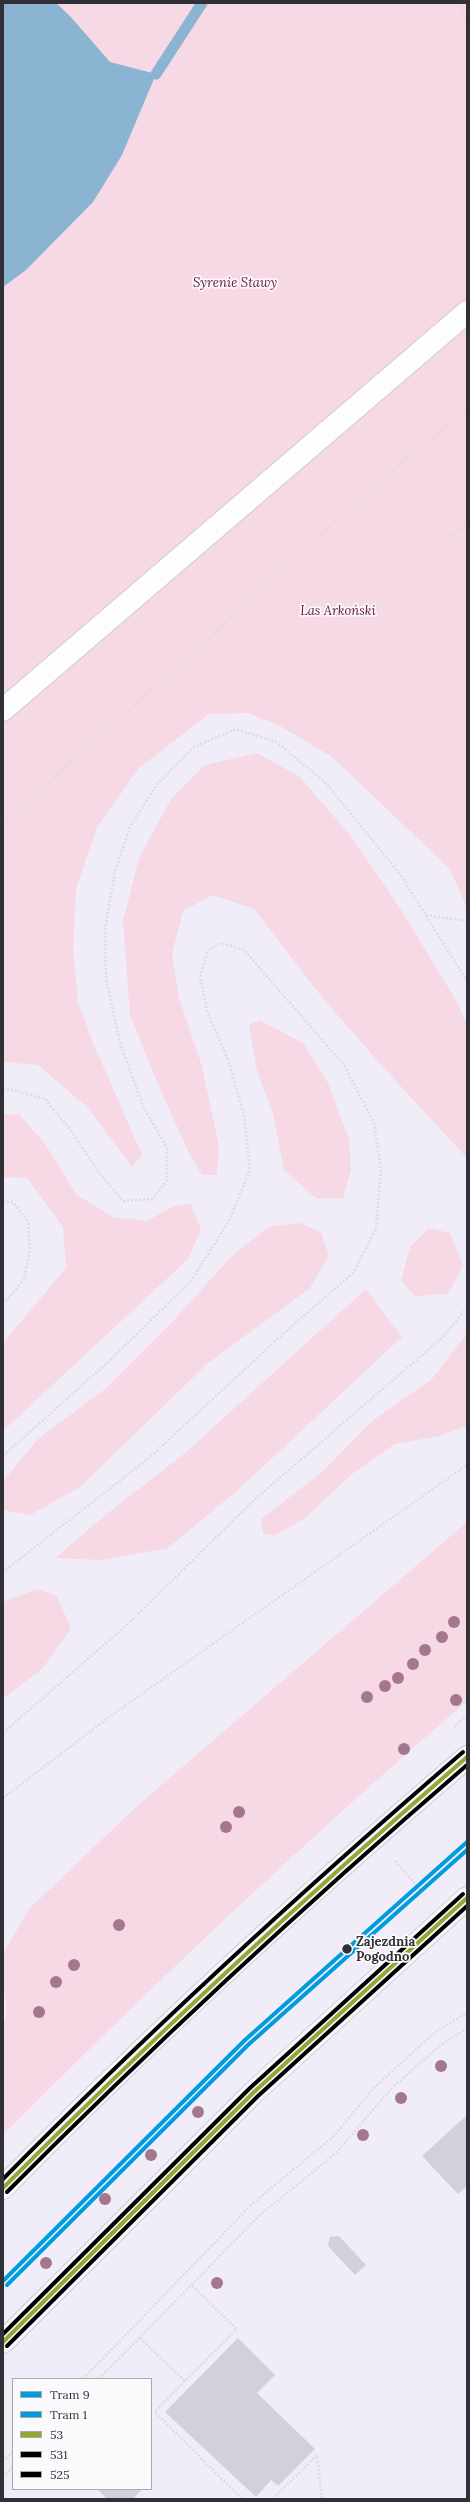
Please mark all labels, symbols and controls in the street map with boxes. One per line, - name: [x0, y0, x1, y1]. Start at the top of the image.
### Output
- park label: Syrenie Stawy: [193, 275, 277, 291]
- park label: Las Arkoński: [300, 603, 376, 619]
- place label: Zajezdnia Pogodno: [356, 1934, 415, 1965]
- marker: Zajezdnia Pogodno: [340, 1942, 354, 1956]
- legend: [12, 2378, 152, 2490]
- text: Tram 9: [50, 2387, 90, 2402]
- text: Tram 1: [50, 2407, 87, 2422]
- text: 53: [50, 2427, 63, 2442]
- text: 531: [50, 2447, 68, 2462]
- text: 525: [50, 2467, 70, 2482]

